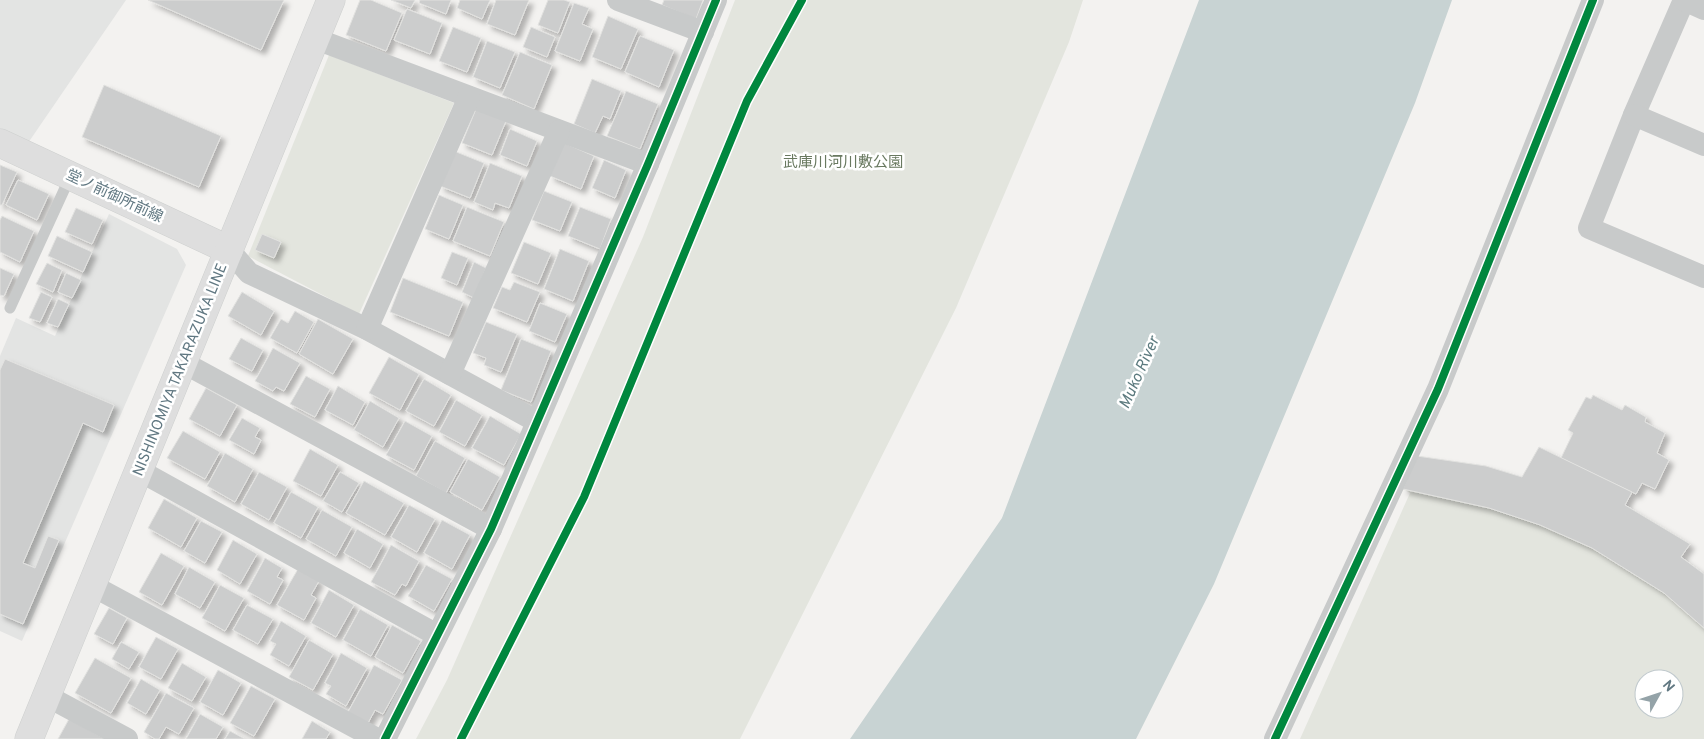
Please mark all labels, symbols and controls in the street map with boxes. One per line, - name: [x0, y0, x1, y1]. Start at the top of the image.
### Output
- park label: 武庫川河川敷公園: [783, 153, 903, 173]
- street label: 堂ノ前御所前線: [62, 166, 166, 228]
- street label: NISHINOMIYA TAKARAZUKA LINE: [129, 261, 233, 479]
- water label: Muko River: [1115, 332, 1166, 412]
- north arrow: [1634, 669, 1684, 719]
- text: N: [1658, 677, 1678, 696]

